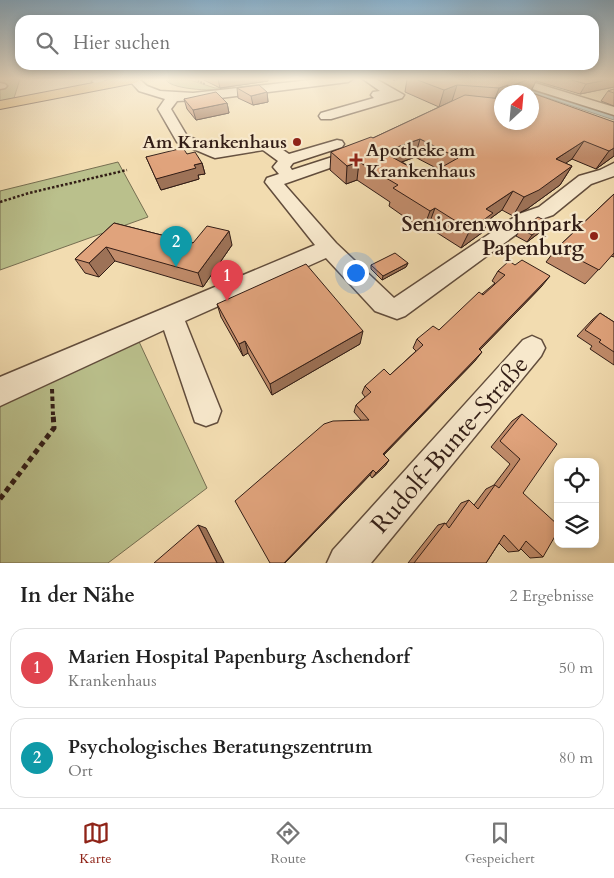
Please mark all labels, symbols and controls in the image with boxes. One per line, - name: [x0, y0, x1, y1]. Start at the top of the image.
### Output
- search box: [15, 15, 599, 70]
- icon: search: [33, 29, 61, 57]
- text: Hier suchen: [73, 30, 170, 56]
- north arrow: [494, 85, 539, 130]
- place label: Am Krankenhaus: [143, 130, 287, 155]
- marker: Am Krankenhaus: [291, 136, 303, 148]
- place label: Apotheke am Krankenhaus: [366, 138, 476, 184]
- marker: Apotheke am Krankenhaus: [350, 154, 362, 166]
- place label: Seniorenwohnpark Papenburg: [402, 210, 584, 263]
- pin: 2: [160, 226, 192, 267]
- marker: Seniorenwohnpark Papenburg: [588, 230, 600, 242]
- pin: 1: [211, 260, 243, 301]
- your location: [343, 260, 369, 286]
- street label: Rudolf-Bunte-Straße: [363, 349, 536, 541]
- map controls: [554, 458, 599, 548]
- button: locate: [554, 458, 599, 503]
- button: layers: [554, 503, 599, 548]
- text: In der Nähe: [20, 581, 135, 610]
- text: 2 Ergebnisse: [509, 585, 594, 607]
- text: Marien Hospital Papenburg Aschendorf: [68, 644, 410, 670]
- text: 1: [33, 657, 41, 679]
- text: 50 m: [559, 657, 593, 679]
- text: Krankenhaus: [68, 670, 157, 692]
- text: Psychologisches Beratungszentrum: [68, 734, 372, 760]
- text: 2: [33, 747, 41, 769]
- text: 80 m: [559, 747, 593, 769]
- text: Ort: [68, 760, 93, 782]
- tab: Karte: [79, 819, 112, 868]
- tab: Route: [270, 819, 306, 868]
- tab: Gespeichert: [465, 819, 535, 868]

